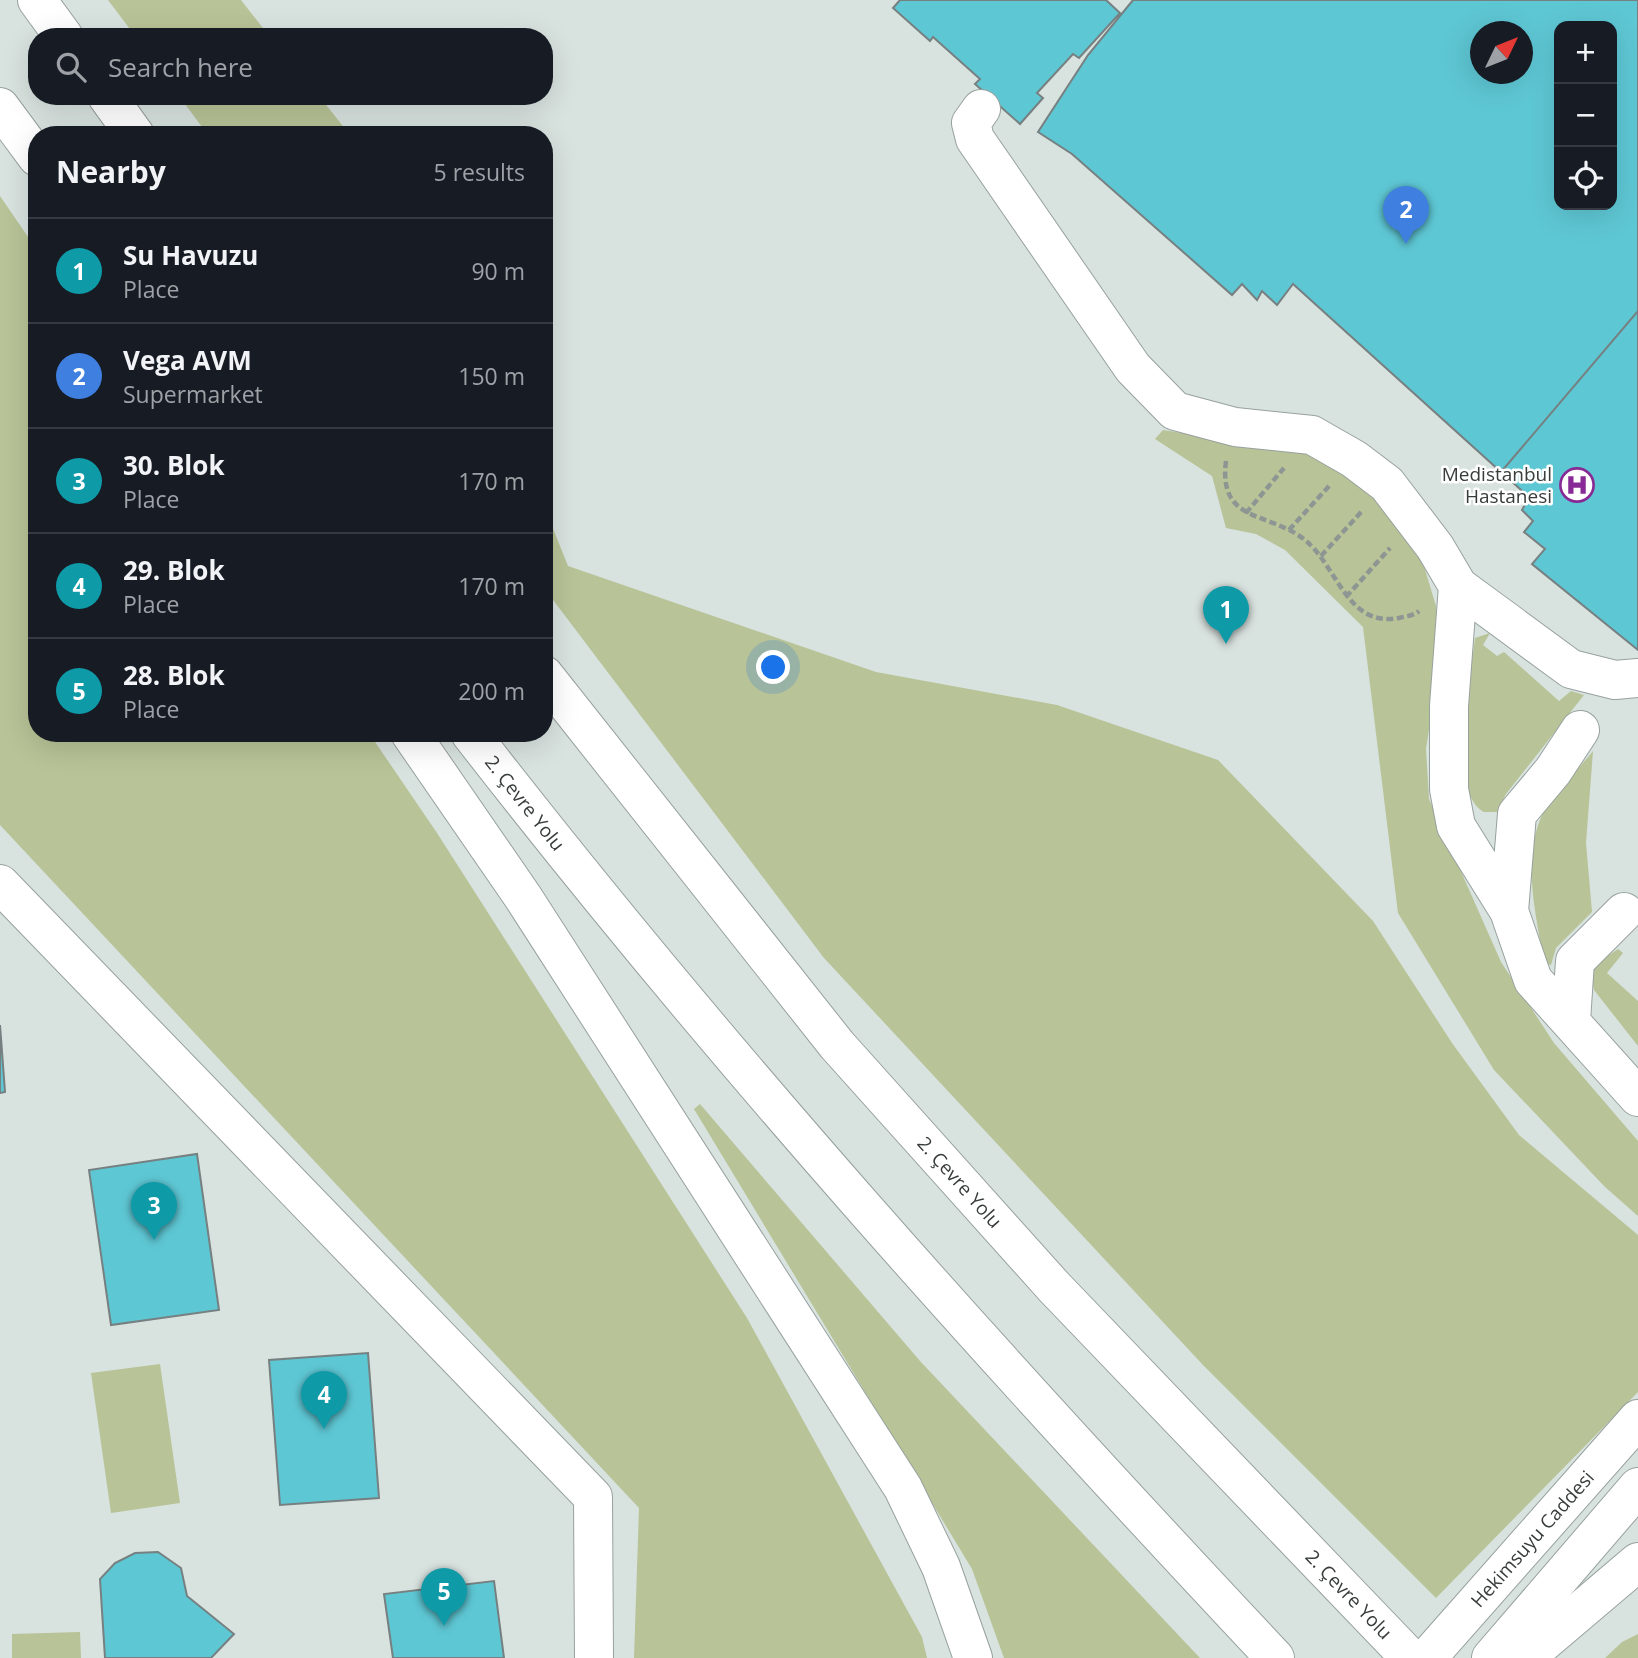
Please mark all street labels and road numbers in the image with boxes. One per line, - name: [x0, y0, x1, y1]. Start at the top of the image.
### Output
- street label: 2. Çevre Yolu: [479, 750, 571, 856]
- street label: 2. Çevre Yolu: [912, 1131, 1008, 1233]
- street label: Hekimsuyu Caddesi: [1465, 1465, 1600, 1613]
- street label: 2. Çevre Yolu: [1300, 1544, 1398, 1645]

